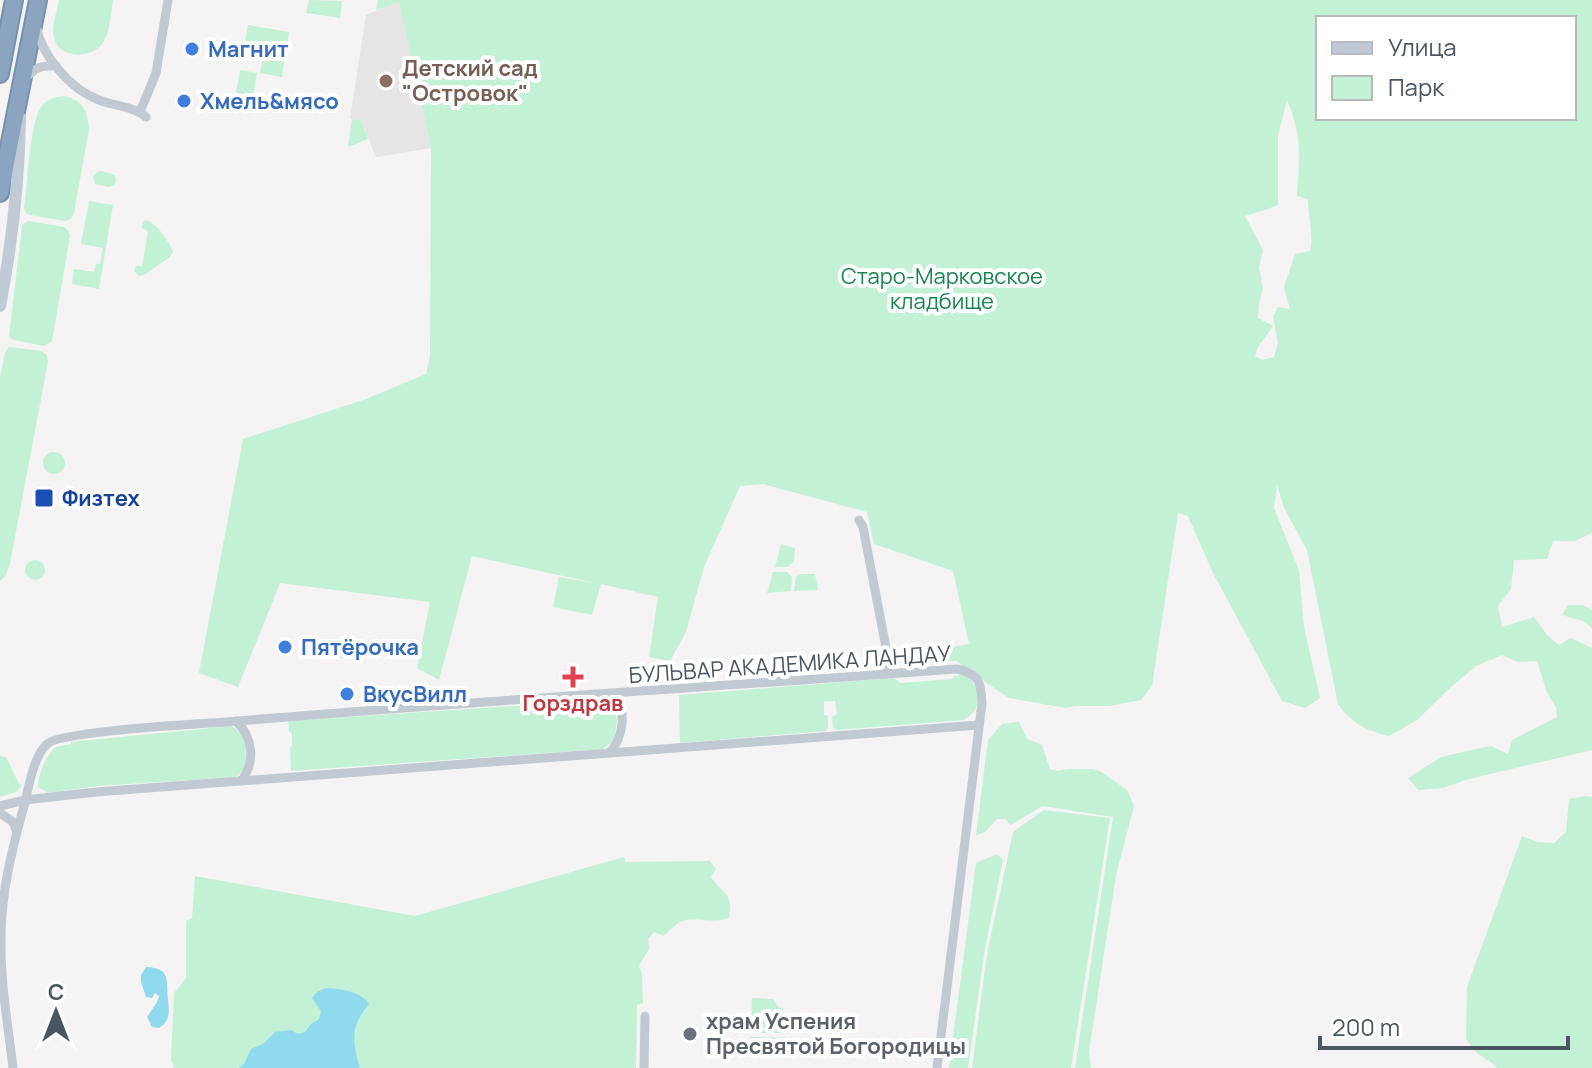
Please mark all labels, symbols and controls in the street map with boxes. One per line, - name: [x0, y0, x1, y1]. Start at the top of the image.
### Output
- legend: [1316, 16, 1576, 120]
- text: Улица: [1388, 30, 1457, 63]
- place label: Магнит: [208, 34, 289, 64]
- marker: Магнит: [183, 40, 201, 58]
- place label: Детский сад "Островок": [402, 53, 538, 108]
- text: Парк: [1388, 70, 1445, 103]
- marker: Детский сад "Островок": [377, 72, 395, 90]
- place label: Хмель&мясо: [200, 86, 339, 116]
- marker: Хмель&мясо: [175, 92, 193, 110]
- park label: Старо-Марковское кладбище: [841, 261, 1043, 316]
- place label: Физтех: [62, 483, 140, 513]
- marker: Физтех: [33, 487, 55, 509]
- place label: Пятёрочка: [301, 632, 419, 662]
- marker: Пятёрочка: [276, 638, 294, 656]
- street label: БУЛЬВАР АКАДЕМИКА ЛАНДАУ: [628, 638, 953, 690]
- marker: Горздрав: [564, 668, 582, 686]
- place label: ВкусВилл: [363, 679, 467, 709]
- marker: ВкусВилл: [338, 685, 356, 703]
- place label: Горздрав: [523, 688, 623, 718]
- north arrow: [16, 972, 96, 1052]
- text: С: [48, 977, 64, 1007]
- scale bar: [1320, 1000, 1568, 1050]
- place label: храм Успения Пресвятой Богородицы: [706, 1006, 966, 1061]
- text: 200 m: [1332, 1010, 1400, 1043]
- marker: храм Успения Пресвятой Богородицы: [681, 1025, 699, 1043]

